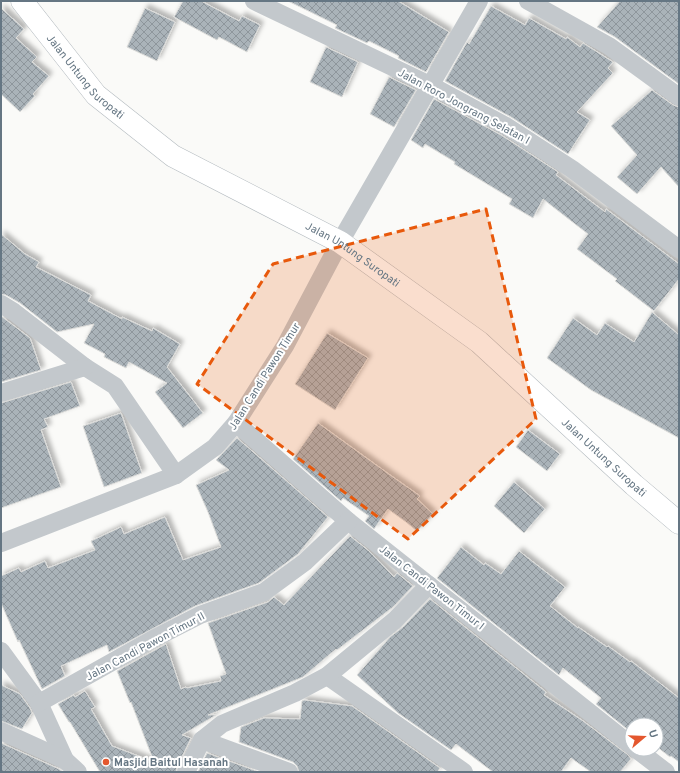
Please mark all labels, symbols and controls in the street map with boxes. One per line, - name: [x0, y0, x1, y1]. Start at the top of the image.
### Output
- street label: Jalan Untung Suropati: [43, 32, 127, 123]
- street label: Jalan Roro Jongrang Selatan I: [395, 66, 532, 148]
- street label: Jalan Untung Suropati: [303, 219, 402, 291]
- street label: Jalan Candi Pawon Timur: [226, 320, 304, 433]
- street label: Jalan Untung Suropati: [558, 416, 649, 500]
- street label: Jalan Candi Pawon Timur I: [376, 542, 487, 633]
- street label: Jalan Candi Pawon Timur II: [84, 610, 207, 684]
- north arrow: [624, 717, 664, 757]
- text: U: [645, 728, 660, 740]
- place label: Masjid Baitul Hasanah: [114, 756, 228, 770]
- marker: Masjid Baitul Hasanah: [101, 757, 111, 767]

